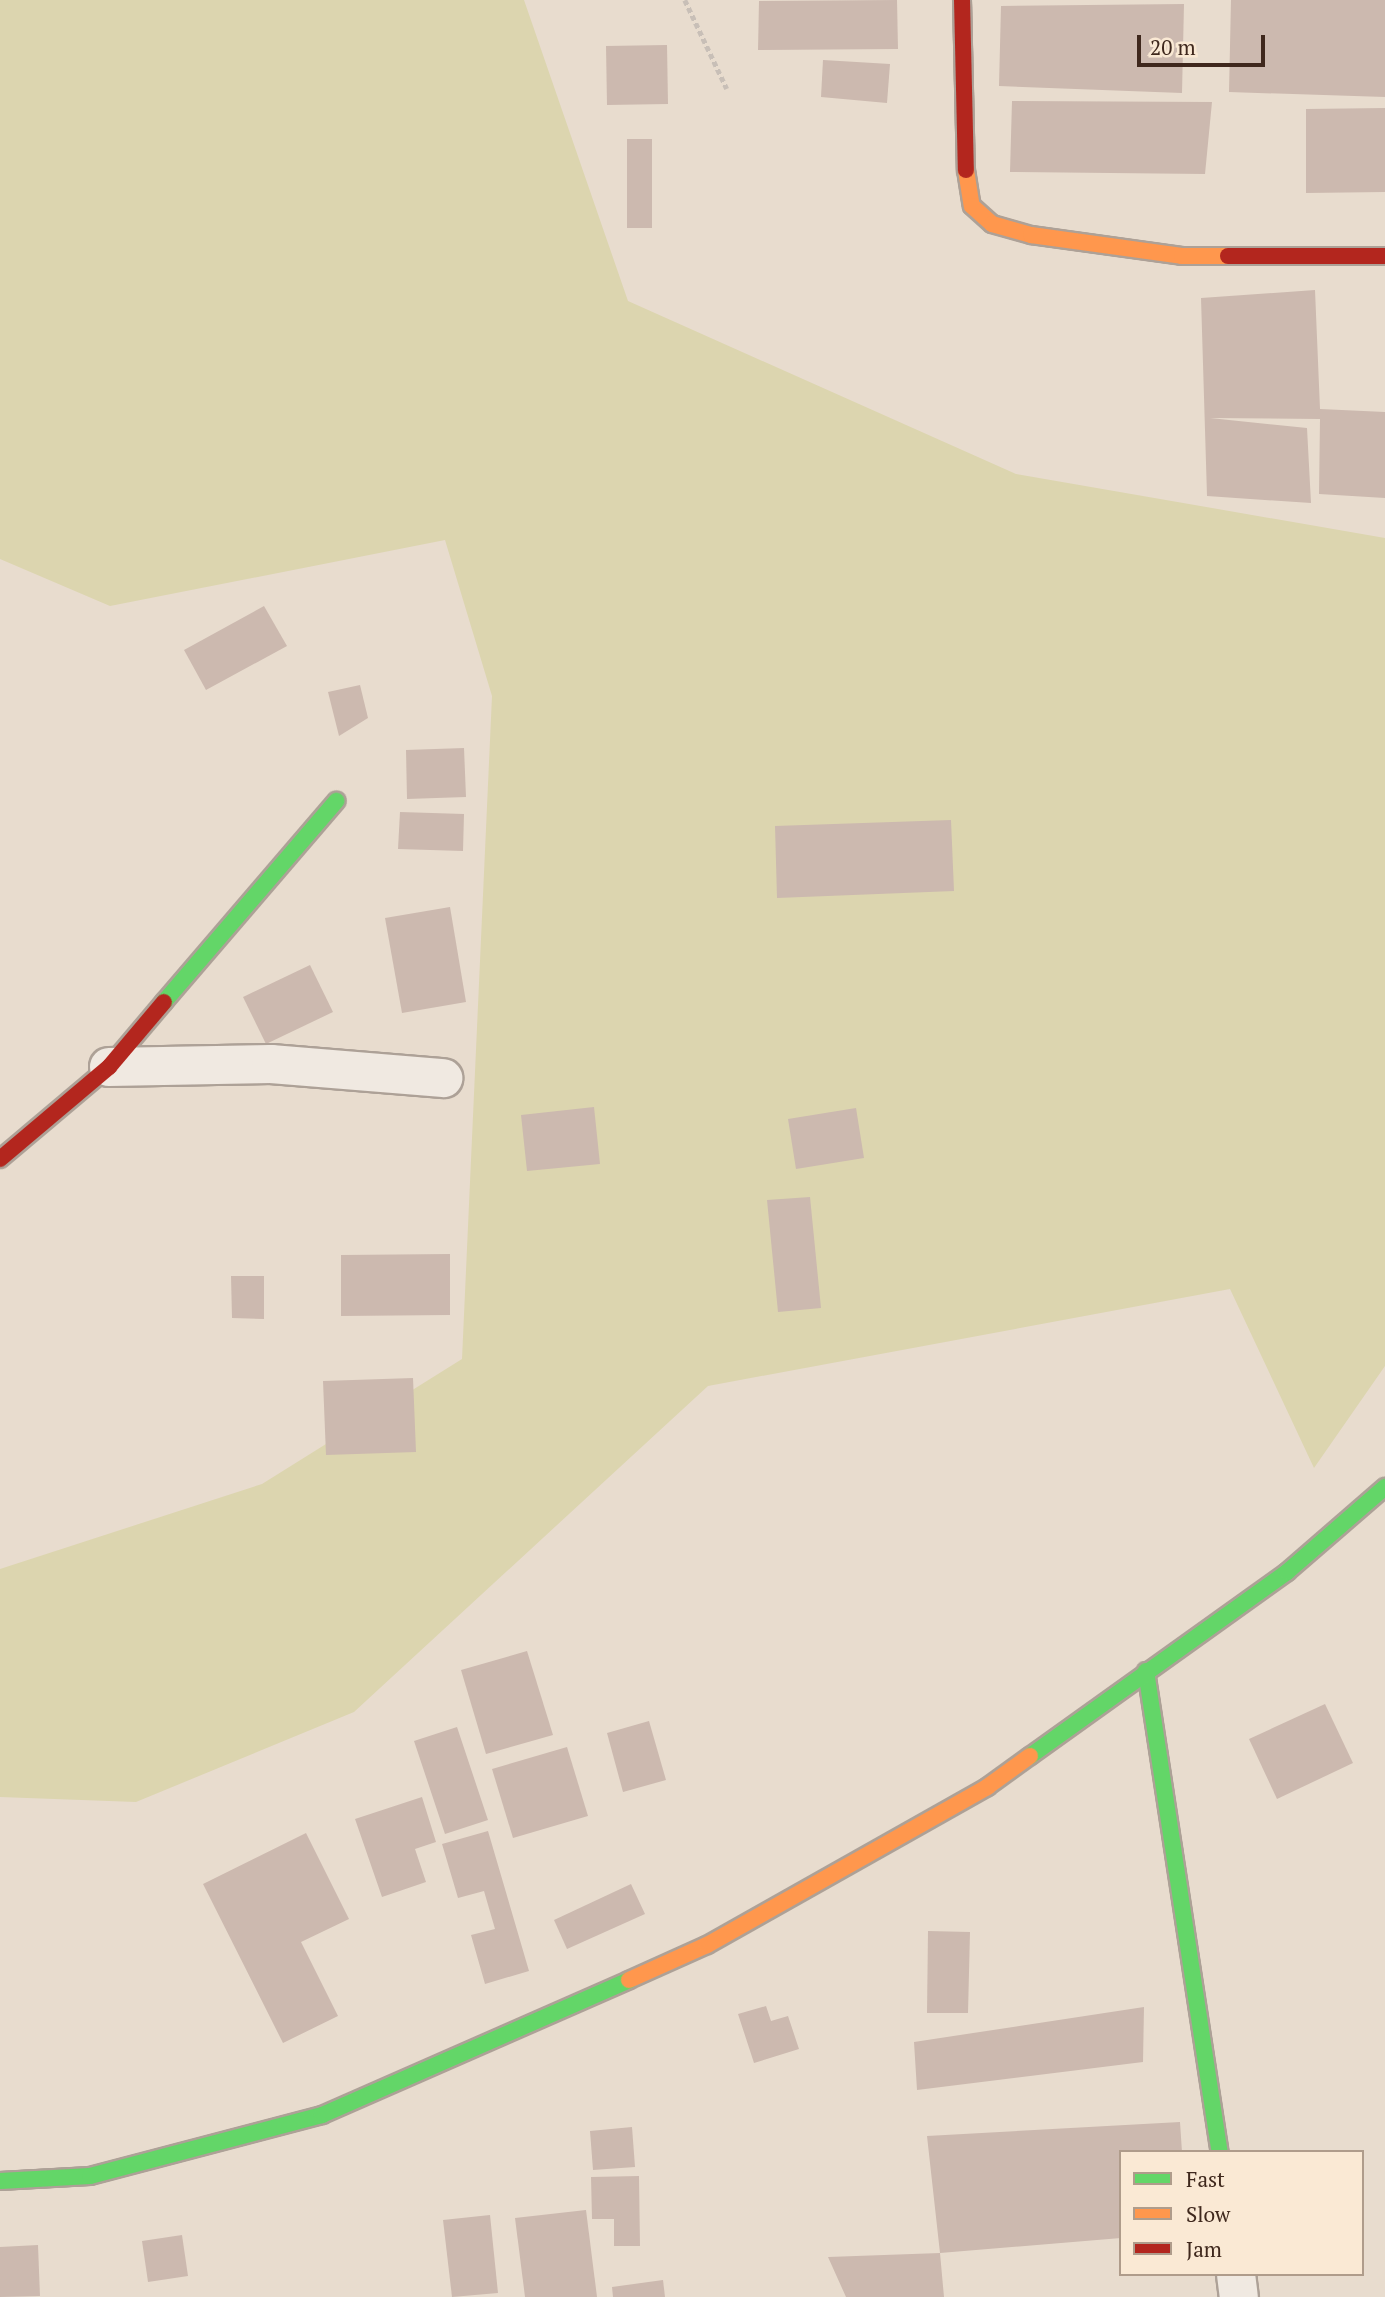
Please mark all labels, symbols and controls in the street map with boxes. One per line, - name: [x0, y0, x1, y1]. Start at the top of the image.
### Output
- scale bar: [1140, 21, 1268, 65]
- text: 20 m: [1150, 33, 1196, 61]
- legend: [1119, 2150, 1364, 2276]
- text: Fast: [1186, 2165, 1225, 2193]
- text: Slow: [1186, 2200, 1230, 2228]
- text: Jam: [1186, 2235, 1222, 2263]

